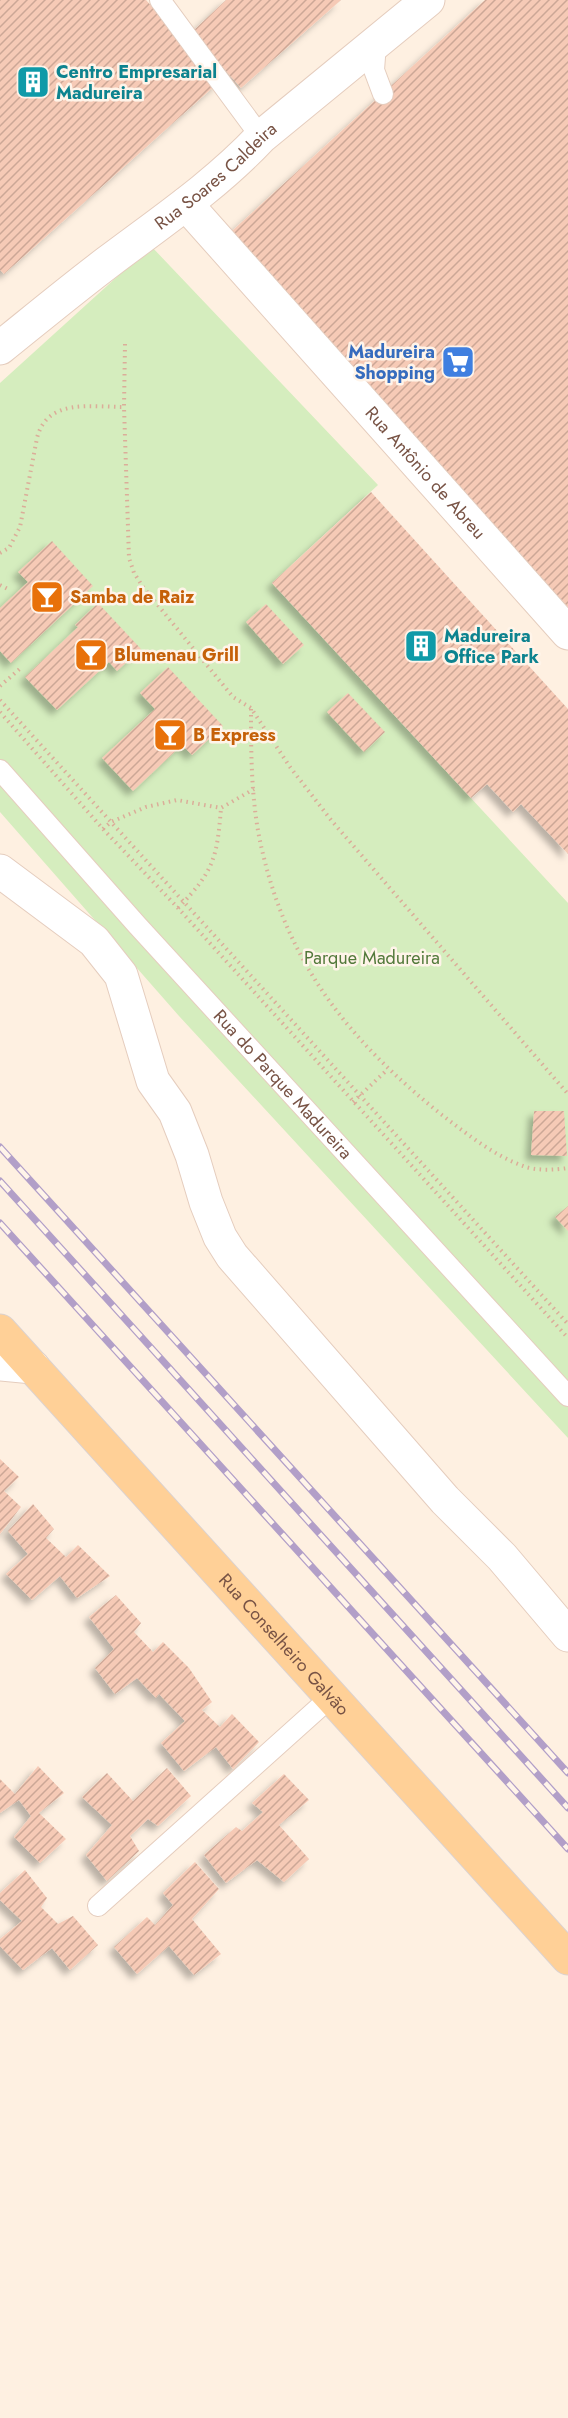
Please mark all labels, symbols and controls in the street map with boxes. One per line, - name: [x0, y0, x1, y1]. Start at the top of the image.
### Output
- place label: Centro Empresarial Madureira: [56, 59, 217, 106]
- building icon: Centro Empresarial Madureira: [15, 64, 51, 100]
- street label: Rua Soares Caldeira: [149, 116, 283, 236]
- place label: Madureira Shopping: [348, 339, 435, 386]
- supermarket icon: Madureira Shopping: [440, 344, 476, 380]
- street label: Rua Antônio de Abreu: [359, 401, 492, 545]
- bar icon: Samba de Raiz: [29, 579, 65, 615]
- place label: Samba de Raiz: [70, 584, 195, 610]
- place label: Madureira Office Park: [444, 623, 540, 670]
- building icon: Madureira Office Park: [403, 628, 439, 664]
- bar icon: Blumenau Grill: [73, 637, 109, 673]
- place label: Blumenau Grill: [114, 642, 239, 668]
- bar icon: B Express: [152, 717, 188, 753]
- place label: B Express: [193, 722, 276, 748]
- park label: Parque Madureira: [304, 945, 440, 971]
- street label: Rua do Parque Madureira: [207, 1004, 358, 1165]
- street label: Rua Conselheiro Galvão: [213, 1568, 355, 1721]

